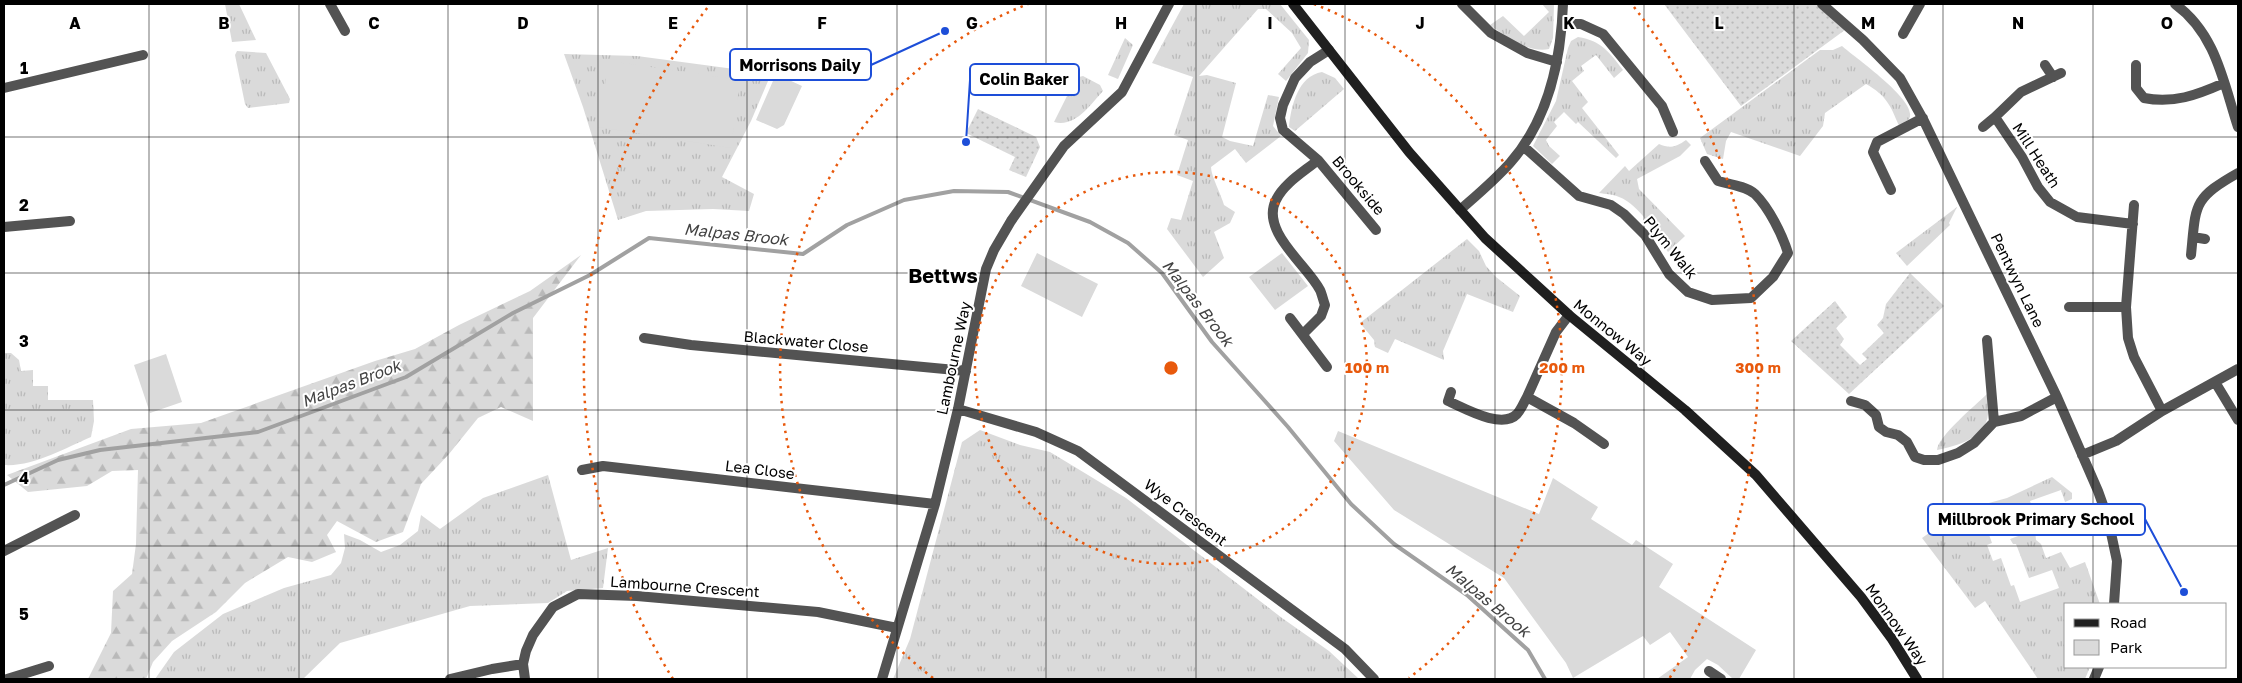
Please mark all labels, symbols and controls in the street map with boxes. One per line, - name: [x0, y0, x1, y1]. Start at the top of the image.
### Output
- text: A: [69, 13, 81, 33]
- text: B: [218, 13, 230, 33]
- text: C: [368, 13, 380, 33]
- text: D: [517, 13, 529, 33]
- text: E: [668, 13, 678, 33]
- text: F: [817, 13, 827, 33]
- text: G: [966, 13, 978, 33]
- text: H: [1115, 13, 1127, 33]
- text: I: [1267, 13, 1273, 33]
- text: J: [1415, 13, 1425, 33]
- text: K: [1563, 13, 1575, 33]
- text: L: [1714, 13, 1724, 33]
- text: M: [1861, 13, 1875, 33]
- text: N: [2012, 13, 2024, 33]
- text: O: [2161, 13, 2173, 33]
- callout: Morrisons Daily: [730, 49, 871, 80]
- text: Morrisons Daily: [739, 55, 861, 75]
- text: 1: [20, 58, 28, 78]
- callout: Colin Baker: [970, 64, 1079, 95]
- text: Colin Baker: [979, 69, 1069, 89]
- street label: Mill Heath: [2009, 119, 2065, 191]
- street label: Brookside: [1329, 152, 1389, 219]
- text: 2: [19, 195, 29, 215]
- street label: Plym Walk: [1640, 212, 1702, 282]
- water label: Malpas Brook: [683, 219, 791, 250]
- street label: Pentwyn Lane: [1987, 230, 2049, 330]
- water label: Malpas Brook: [1158, 256, 1239, 352]
- district label: Bettws: [908, 263, 978, 287]
- street label: Monnow Way: [1570, 295, 1656, 369]
- street label: Lambourne Way: [932, 299, 974, 416]
- street label: Blackwater Close: [743, 327, 869, 355]
- text: 3: [19, 331, 29, 351]
- water label: Malpas Brook: [299, 354, 405, 411]
- text: 100 m: [1345, 358, 1389, 376]
- text: 200 m: [1539, 358, 1585, 376]
- text: 300 m: [1735, 358, 1781, 376]
- centre of rings: [1162, 359, 1180, 377]
- street label: Lea Close: [724, 456, 796, 482]
- text: 4: [19, 468, 29, 488]
- street label: Wye Crescent: [1141, 475, 1231, 549]
- callout: Millbrook Primary School: [1928, 504, 2145, 535]
- text: Millbrook Primary School: [1938, 509, 2135, 529]
- water label: Malpas Brook: [1442, 559, 1536, 642]
- street label: Lambourne Crescent: [610, 572, 760, 600]
- street label: Monnow Way: [1862, 580, 1932, 669]
- legend: [2064, 603, 2227, 668]
- text: 5: [19, 604, 29, 624]
- text: Road: [2110, 613, 2147, 631]
- text: Park: [2110, 638, 2143, 656]

